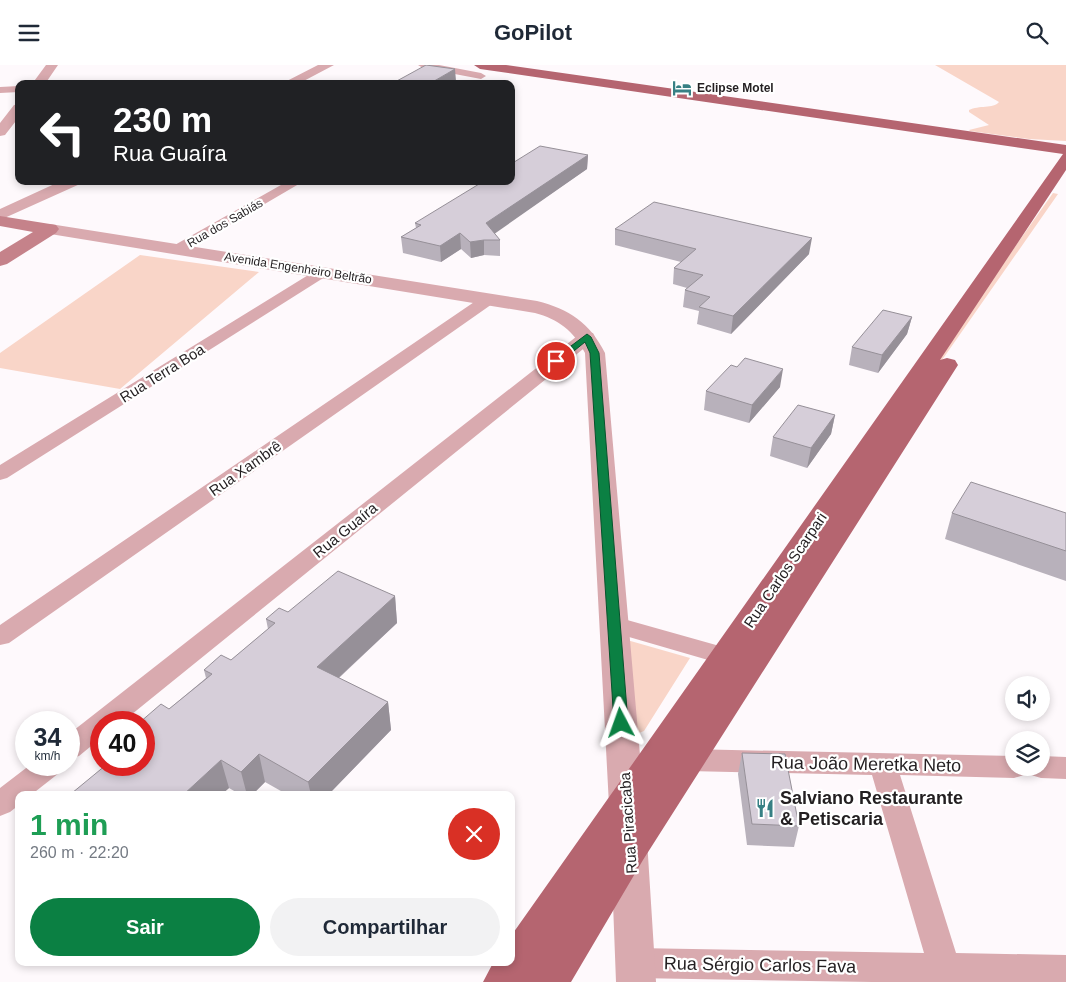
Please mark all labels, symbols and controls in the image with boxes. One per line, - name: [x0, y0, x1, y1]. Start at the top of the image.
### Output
- icon: menu: [15, 19, 43, 47]
- icon: search: [1023, 19, 1051, 47]
- text: GoPilot: [494, 20, 572, 45]
- hotel icon: Eclipse Motel: [671, 77, 693, 99]
- place label: Eclipse Motel: [697, 81, 774, 95]
- icon: left: [30, 100, 95, 165]
- text: 230 m: [113, 100, 212, 139]
- text: Rua Guaíra: [113, 141, 227, 166]
- street label: Rua dos Sabiás: [185, 196, 265, 250]
- street label: Avenida Engenheiro Beltrão: [223, 249, 373, 287]
- street label: Rua Terra Boa: [117, 340, 208, 406]
- pin: [535, 340, 577, 382]
- icon: arrive: [542, 347, 570, 375]
- street label: Rua Xambrê: [206, 437, 284, 499]
- street label: Rua Guaíra: [310, 499, 381, 561]
- street label: Rua Carlos Scarpari: [740, 509, 830, 631]
- map controls: [1005, 676, 1050, 776]
- button: sound: [1005, 676, 1050, 721]
- position arrow: [594, 696, 646, 748]
- speed limit sign: 40: [90, 711, 155, 776]
- text: 34: [34, 723, 61, 751]
- button: layers: [1005, 731, 1050, 776]
- text: km/h: [34, 749, 61, 763]
- street label: Rua João Meretka Neto: [771, 752, 961, 776]
- street label: Rua Piracicaba: [616, 771, 640, 874]
- place label: Salviano Restaurante & Petiscaria: [780, 788, 963, 829]
- restaurant icon: Salviano Restaurante & Petiscaria: [754, 797, 776, 819]
- text: 1 min: [30, 808, 108, 841]
- button: close: [448, 808, 500, 860]
- text: 260 m · 22:20: [30, 844, 129, 861]
- button: Sair: [30, 898, 260, 956]
- button: Compartilhar: [270, 898, 500, 956]
- street label: Rua Sérgio Carlos Fava: [664, 953, 857, 977]

